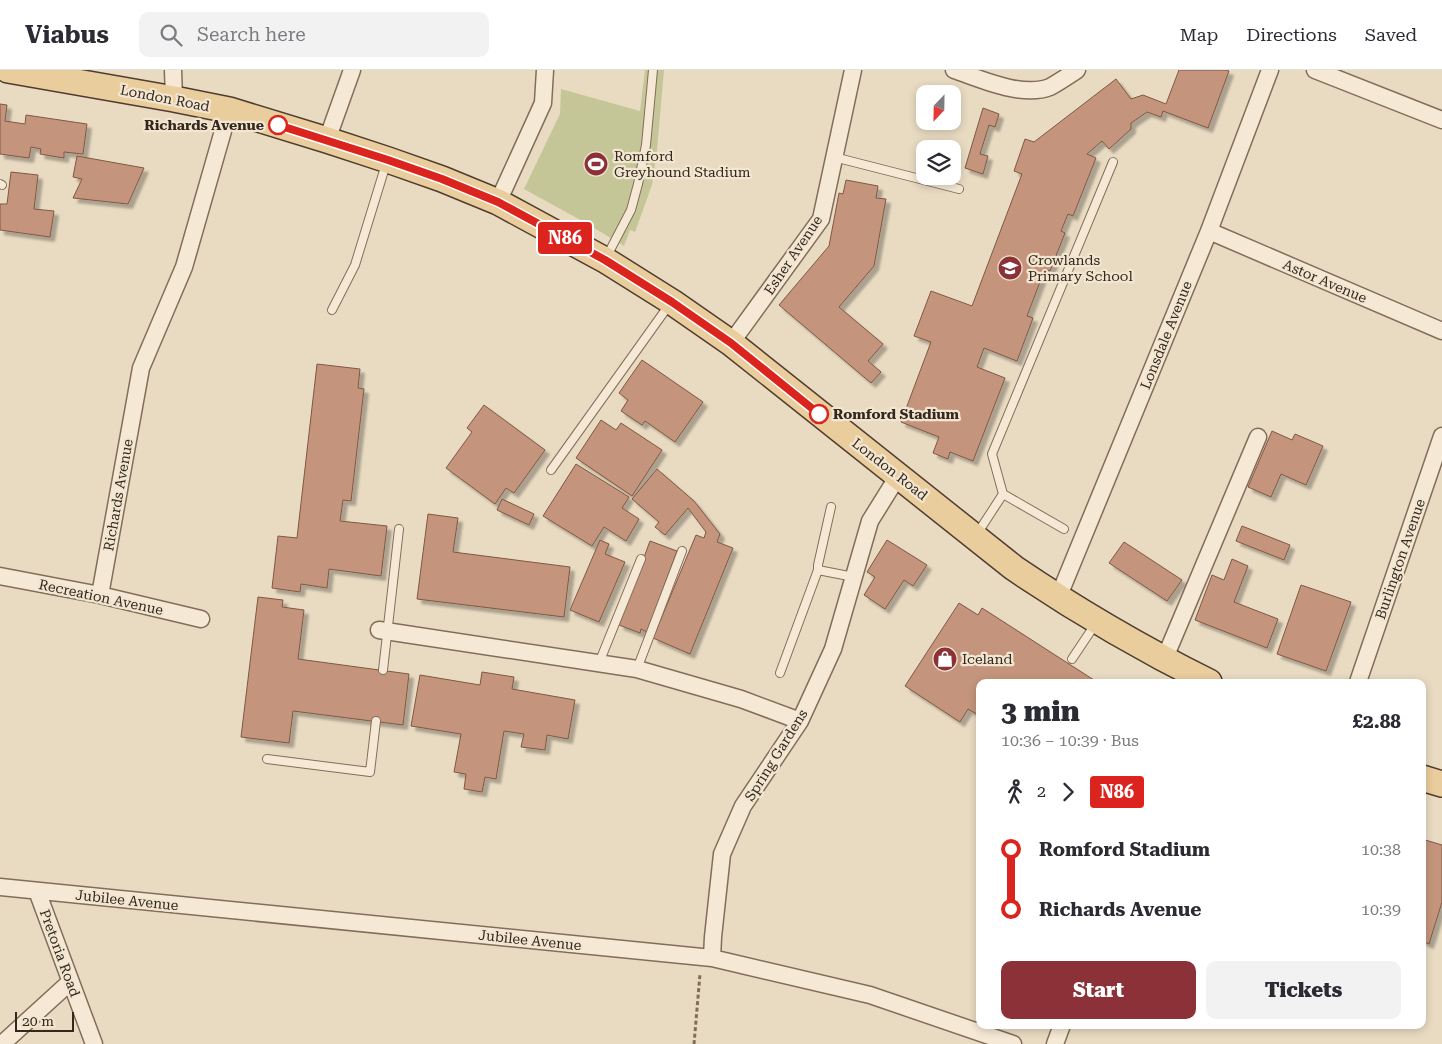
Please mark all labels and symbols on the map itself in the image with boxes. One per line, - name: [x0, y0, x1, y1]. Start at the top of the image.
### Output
- street label: London Road: [119, 81, 211, 115]
- north arrow: [916, 85, 961, 130]
- marker: Richards Avenue: [268, 115, 288, 135]
- place label: Richards Avenue: [144, 117, 264, 133]
- place label: Romford Greyhound Stadium: [614, 148, 751, 180]
- sports icon: Romford Greyhound Stadium: [583, 151, 609, 177]
- street label: Esher Avenue: [761, 212, 826, 298]
- line badge: N86: [536, 222, 594, 254]
- place label: Crowlands Primary School: [1028, 252, 1133, 284]
- school or university icon: Crowlands Primary School: [997, 255, 1023, 281]
- street label: Astor Avenue: [1281, 256, 1370, 306]
- street label: Lonsdale Avenue: [1137, 278, 1195, 391]
- marker: Romford Stadium: [809, 404, 829, 424]
- place label: Romford Stadium: [833, 406, 960, 422]
- street label: London Road: [849, 435, 931, 503]
- street label: Richards Avenue: [100, 437, 136, 552]
- street label: Burlington Avenue: [1372, 496, 1428, 621]
- street label: Recreation Avenue: [37, 576, 165, 618]
- shop icon: Iceland: [932, 646, 958, 672]
- place label: Iceland: [962, 651, 1012, 667]
- street label: Spring Gardens: [741, 706, 811, 804]
- street label: Jubilee Avenue: [75, 887, 180, 913]
- street label: Pretoria Road: [37, 907, 83, 999]
- street label: Jubilee Avenue: [478, 927, 583, 953]
- scale bar: [15, 1009, 74, 1032]

